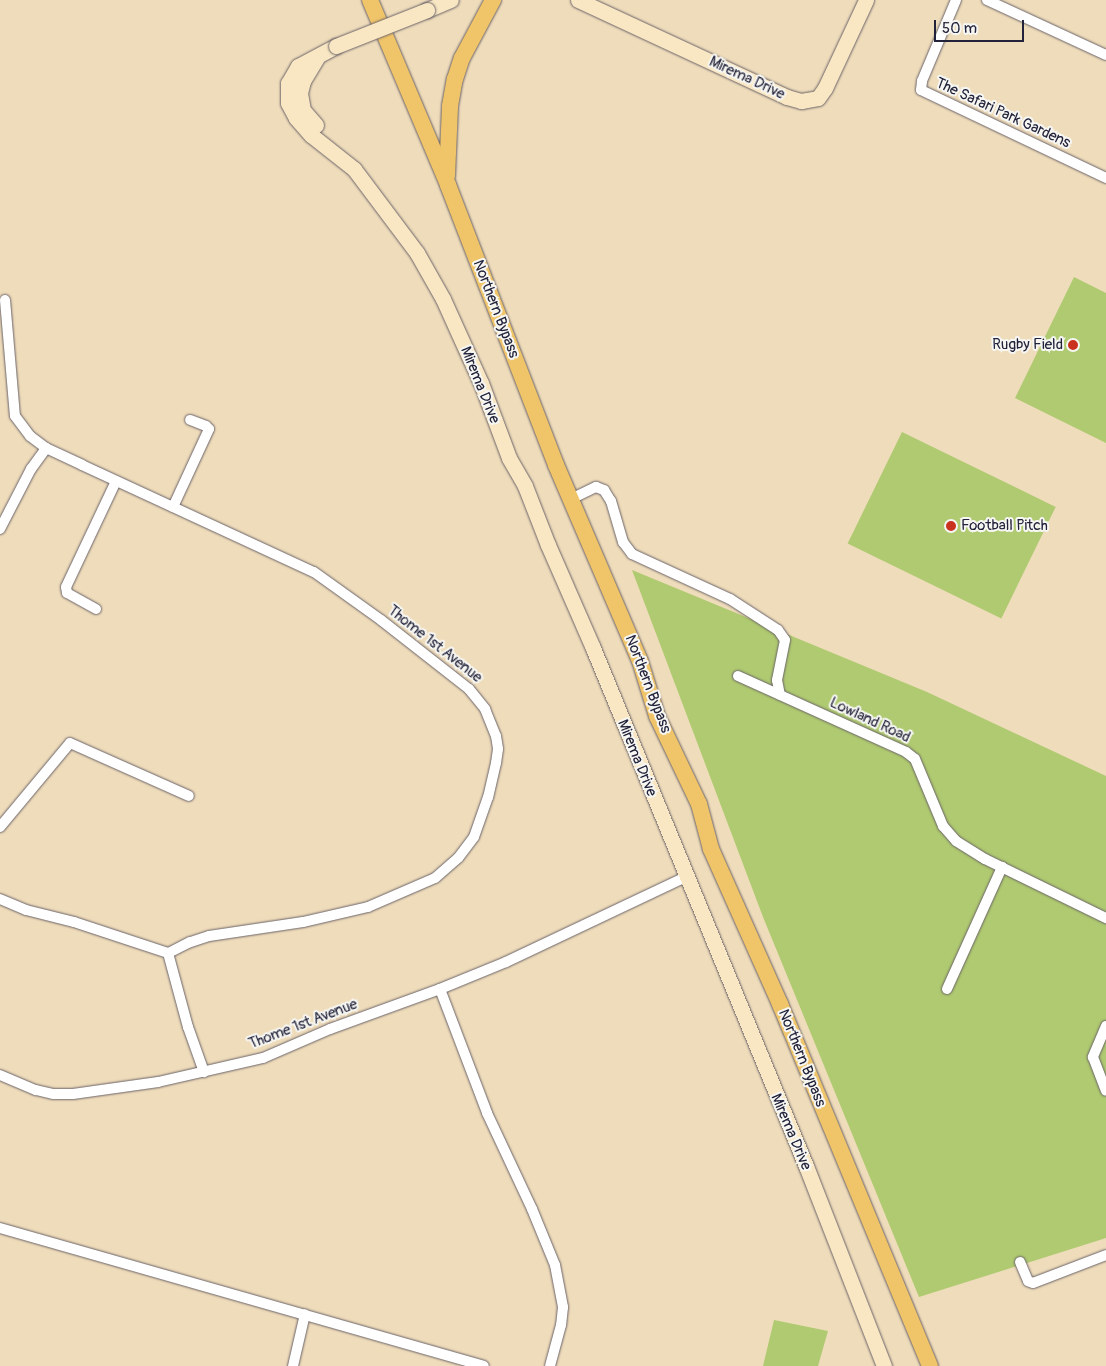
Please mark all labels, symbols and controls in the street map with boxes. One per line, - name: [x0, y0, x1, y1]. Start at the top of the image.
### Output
- scale bar: [936, 10, 1026, 42]
- text: 50 m: [942, 19, 977, 38]
- street label: Mirema Drive: [706, 53, 788, 103]
- street label: The Safari Park Gardens: [933, 74, 1073, 152]
- street label: Northern Bypass: [469, 257, 523, 361]
- place label: Rugby Field: [992, 336, 1063, 354]
- marker: Rugby Field: [1067, 339, 1079, 351]
- street label: Mirema Drive: [456, 344, 504, 426]
- place label: Football Pitch: [961, 517, 1048, 535]
- marker: Football Pitch: [945, 520, 957, 532]
- street label: Thome 1st Avenue: [384, 602, 486, 686]
- street label: Northern Bypass: [621, 632, 675, 736]
- street label: Lowland Road: [827, 694, 913, 746]
- street label: Mirema Drive: [613, 717, 661, 799]
- street label: Thome 1st Avenue: [246, 995, 360, 1053]
- street label: Northern Bypass: [774, 1007, 830, 1109]
- street label: Mirema Drive: [767, 1091, 815, 1173]

